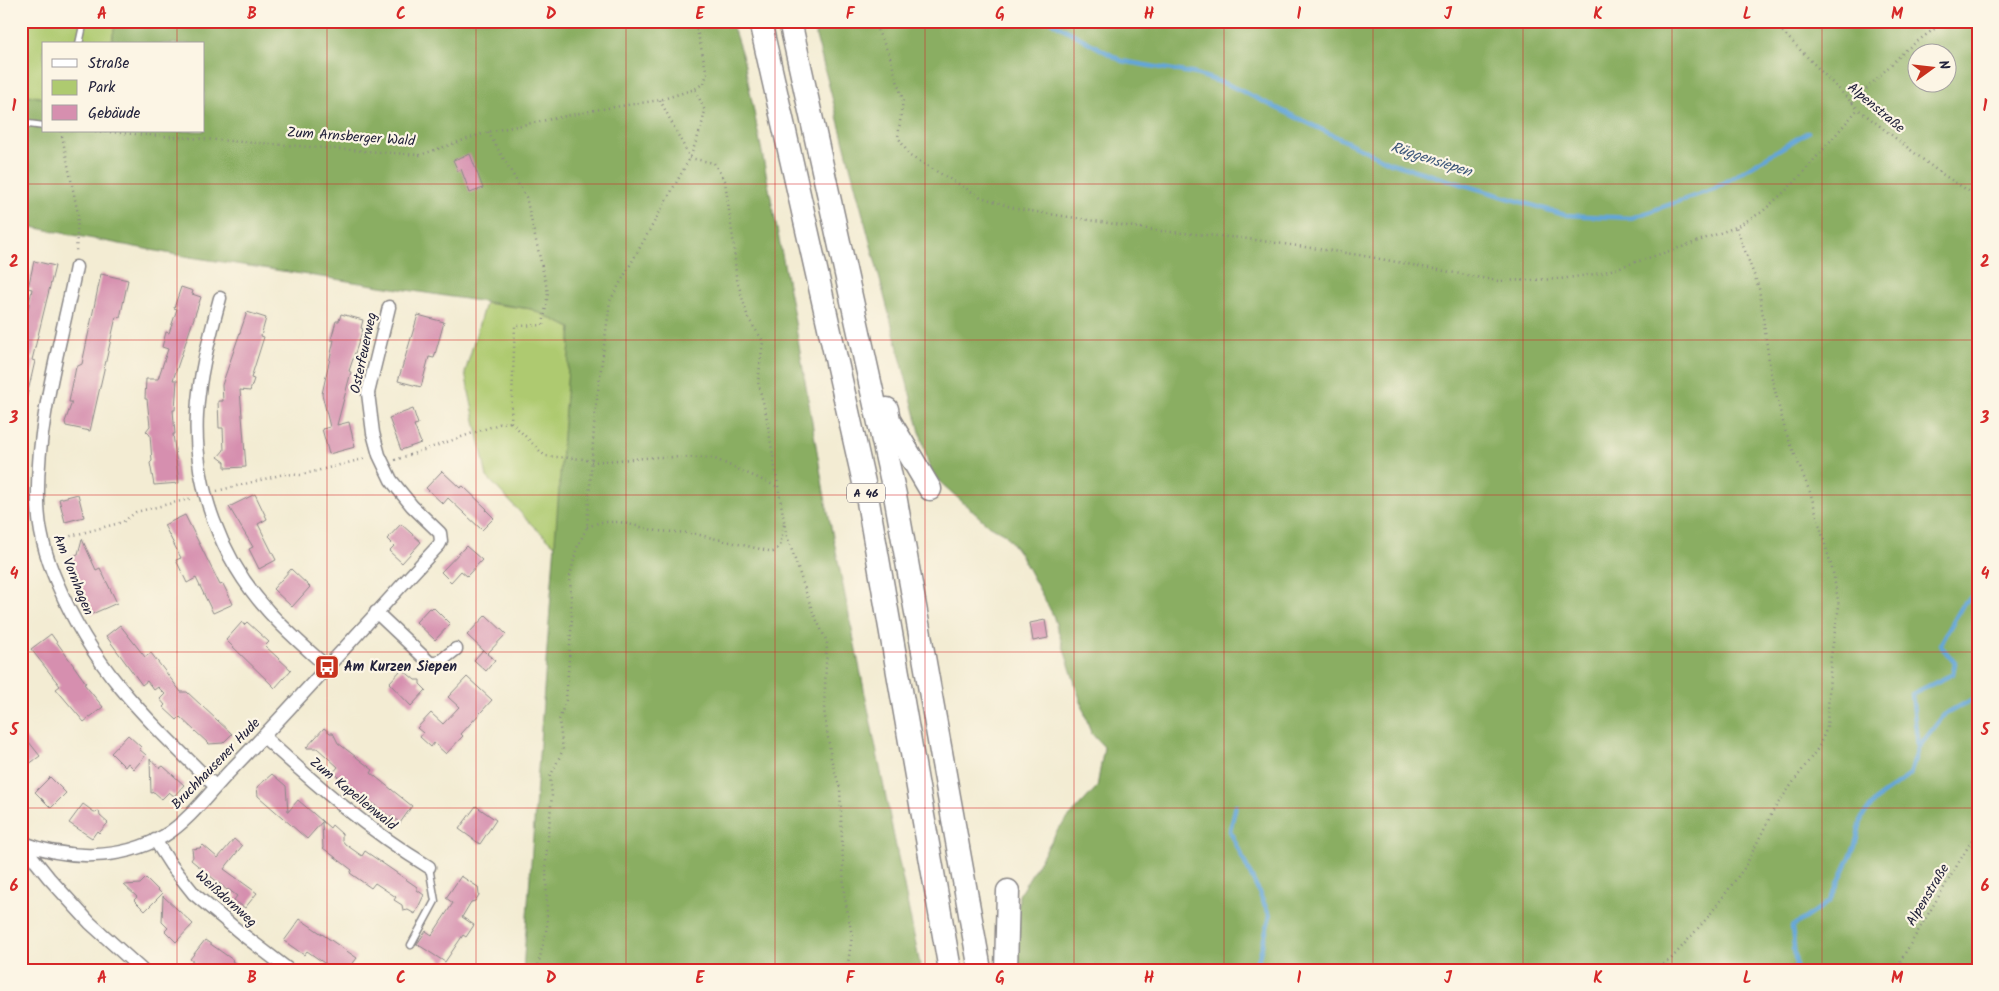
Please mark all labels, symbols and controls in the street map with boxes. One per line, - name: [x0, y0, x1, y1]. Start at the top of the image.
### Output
- text: A: [97, 2, 107, 27]
- text: B: [247, 2, 257, 27]
- text: C: [396, 2, 406, 27]
- text: D: [546, 2, 557, 27]
- text: E: [696, 2, 706, 27]
- text: F: [846, 2, 856, 27]
- text: G: [995, 2, 1005, 27]
- text: H: [1144, 2, 1154, 27]
- text: I: [1297, 2, 1302, 27]
- text: J: [1444, 2, 1453, 27]
- text: K: [1593, 2, 1603, 27]
- text: L: [1743, 2, 1751, 27]
- text: M: [1891, 2, 1904, 27]
- legend: [42, 42, 205, 132]
- north arrow: [1906, 42, 1956, 92]
- text: Straße: [88, 52, 130, 76]
- text: N: [1932, 58, 1955, 72]
- text: Park: [88, 76, 116, 100]
- street label: Alpenstraße: [1842, 77, 1910, 139]
- text: 1: [12, 94, 17, 119]
- text: 1: [1983, 94, 1988, 119]
- text: Gebäude: [88, 102, 141, 126]
- street label: Zum Arnsberger Wald: [286, 122, 417, 153]
- water label: Rüggensiepen: [1388, 136, 1475, 185]
- text: 2: [9, 250, 19, 275]
- text: 2: [1980, 250, 1990, 275]
- street label: Osterfeuerweg: [345, 310, 383, 396]
- text: 3: [9, 406, 19, 431]
- text: 3: [1980, 406, 1990, 431]
- road number: A 46: [847, 483, 885, 502]
- street label: Am Vornhagen: [47, 531, 99, 619]
- text: 4: [10, 562, 19, 587]
- text: 4: [1981, 562, 1990, 587]
- bus stop icon: Am Kurzen Siepen: [314, 654, 340, 680]
- place label: Am Kurzen Siepen: [344, 656, 457, 678]
- street label: Bruchhausener Hude: [166, 713, 266, 815]
- text: 5: [9, 718, 20, 743]
- text: 5: [1980, 718, 1991, 743]
- street label: Zum Kapellenwald: [304, 752, 402, 837]
- street label: Alpenstraße: [1901, 859, 1956, 930]
- street label: Weißdornweg: [190, 865, 262, 933]
- text: 6: [10, 874, 19, 899]
- text: 6: [1981, 874, 1990, 899]
- text: A: [97, 966, 107, 991]
- text: B: [247, 966, 257, 991]
- text: C: [396, 966, 406, 991]
- text: D: [546, 966, 557, 991]
- text: E: [696, 966, 706, 991]
- text: F: [846, 966, 856, 991]
- text: G: [995, 966, 1005, 991]
- text: H: [1144, 966, 1154, 991]
- text: I: [1297, 966, 1302, 991]
- text: J: [1444, 966, 1453, 991]
- text: K: [1593, 966, 1603, 991]
- text: L: [1743, 966, 1751, 991]
- text: M: [1891, 966, 1904, 991]

